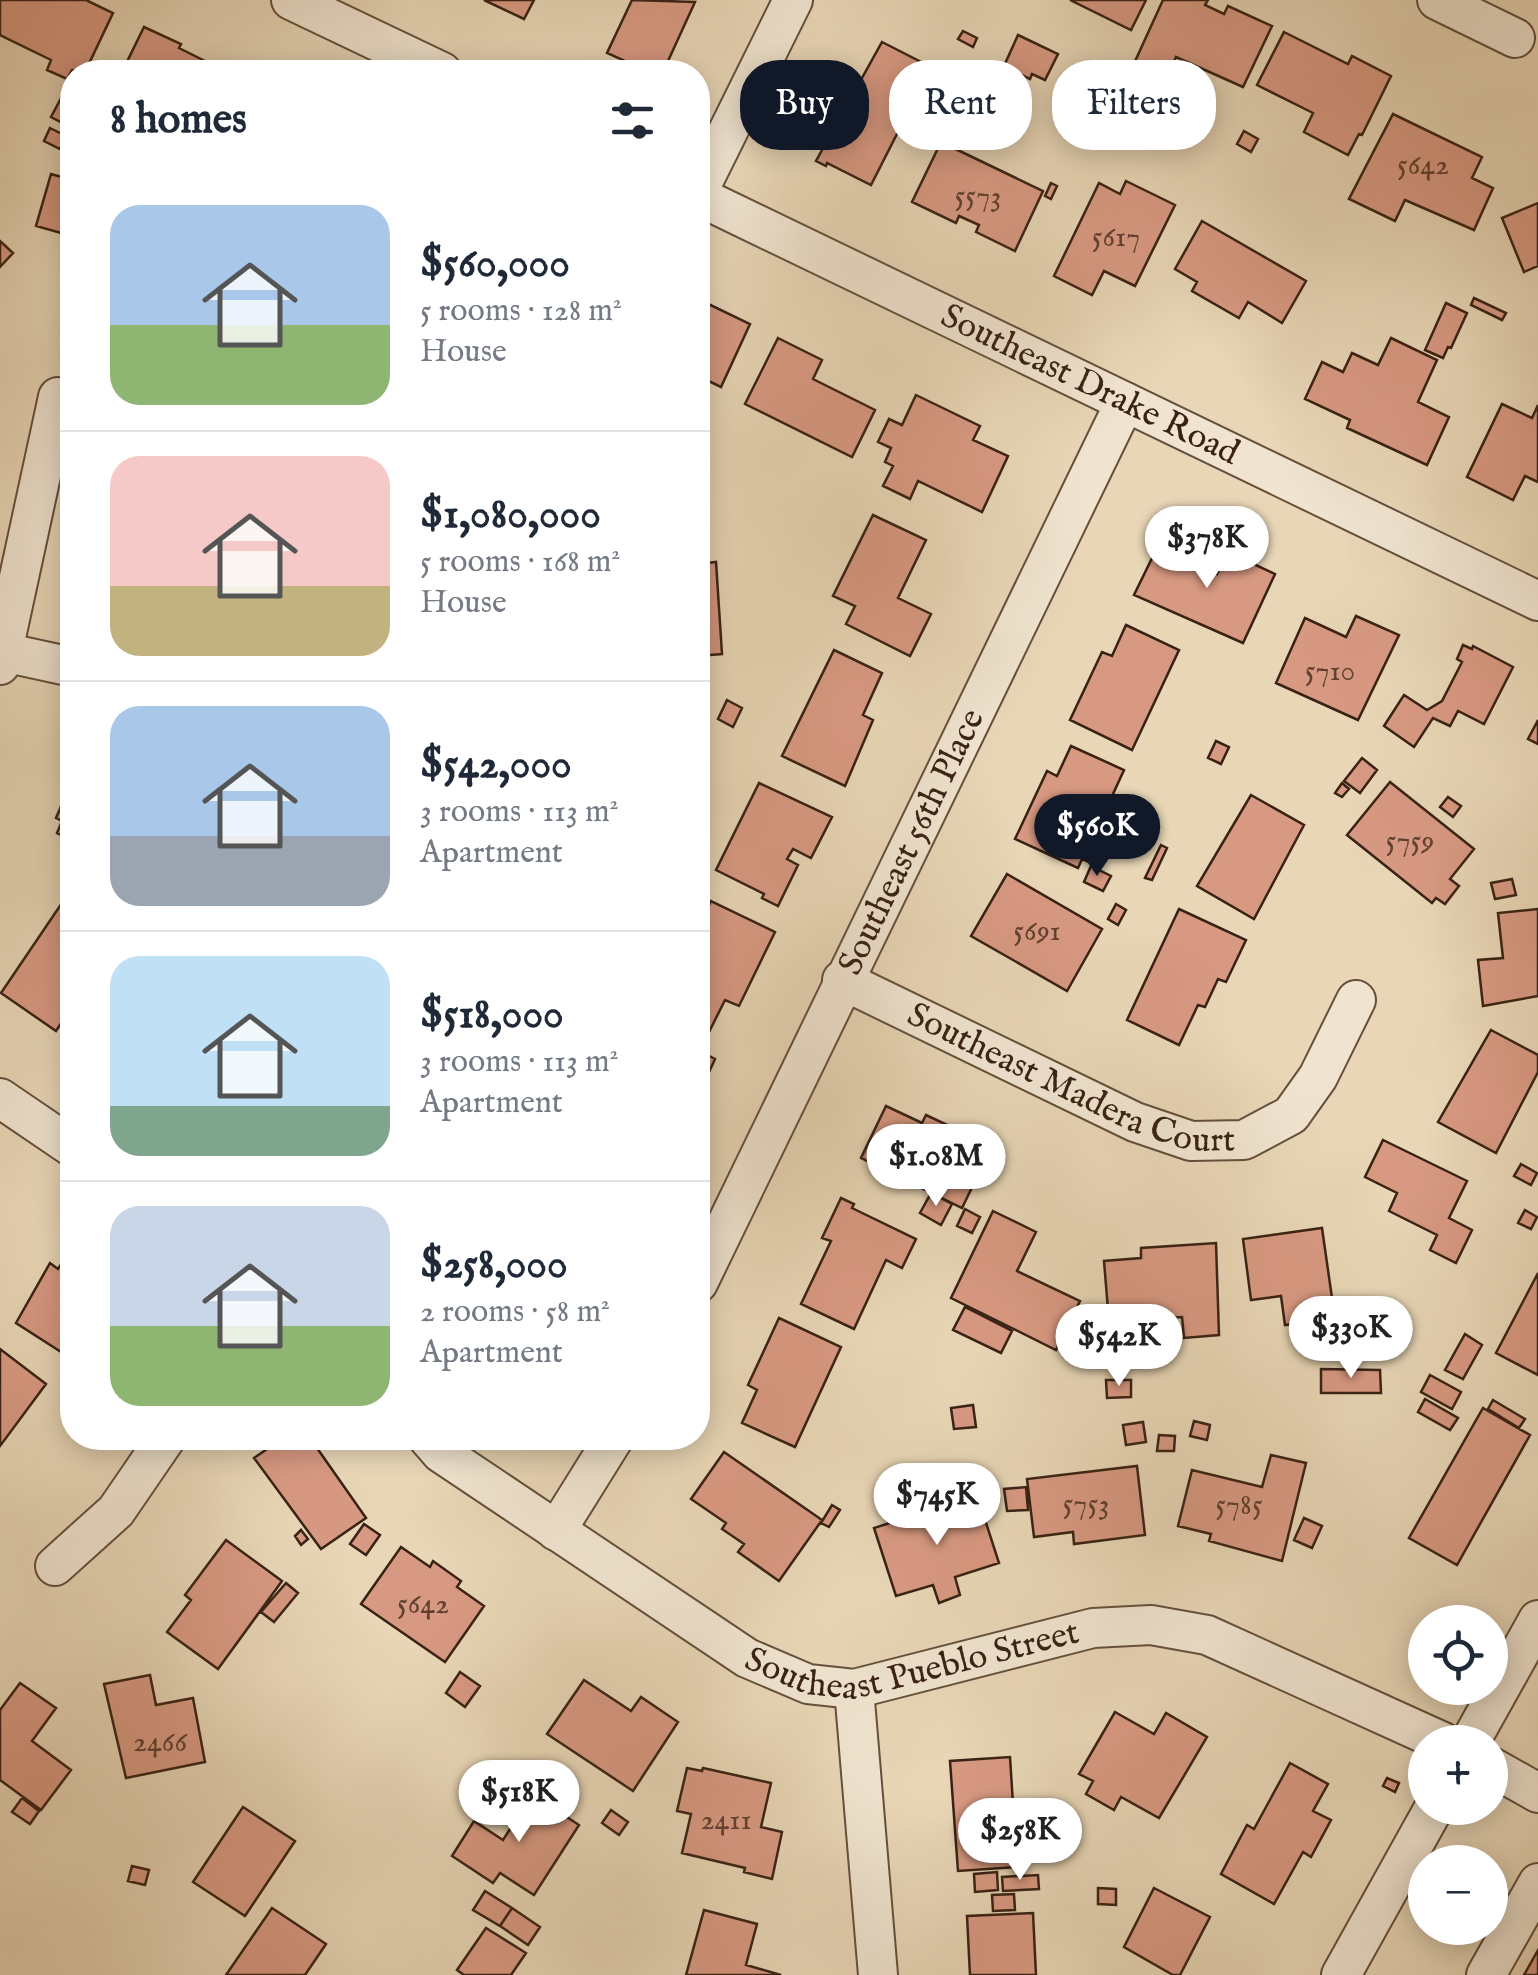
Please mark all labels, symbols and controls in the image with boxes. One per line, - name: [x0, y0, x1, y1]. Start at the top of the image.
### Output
- chip: Buy: [740, 60, 869, 150]
- chip: Rent: [889, 60, 1032, 150]
- chip: Filters: [1052, 60, 1216, 150]
- icon: filters: [605, 93, 660, 148]
- text: 8 homes: [110, 94, 247, 147]
- house number: 5642: [1397, 147, 1449, 185]
- house number: 5573: [955, 178, 1001, 216]
- house number: 5617: [1092, 219, 1140, 257]
- text: $560,000: [420, 238, 570, 291]
- icon: home: [190, 245, 310, 365]
- text: 5 rooms · 128 m²: [420, 291, 622, 332]
- street label: Southeast Drake Road: [933, 294, 1247, 476]
- text: House: [420, 332, 507, 373]
- text: $1,080,000: [420, 489, 601, 542]
- icon: home: [190, 496, 310, 616]
- pin: $378K: [1137, 506, 1277, 591]
- text: $378K: [1167, 518, 1247, 559]
- text: 5 rooms · 168 m²: [420, 542, 620, 583]
- text: House: [420, 583, 507, 624]
- house number: 5710: [1305, 653, 1355, 691]
- street label: Southeast 56th Place: [828, 702, 995, 982]
- text: $542,000: [420, 739, 572, 792]
- icon: home: [190, 746, 310, 866]
- text: 3 rooms · 113 m²: [420, 792, 619, 833]
- pin: $560K: [1027, 794, 1167, 879]
- text: $560K: [1056, 806, 1138, 847]
- house number: 5759: [1386, 823, 1434, 861]
- text: Apartment: [420, 833, 563, 874]
- house number: 5691: [1013, 913, 1061, 951]
- text: $518,000: [420, 989, 564, 1042]
- street label: Southeast Madera Court: [900, 993, 1236, 1163]
- icon: home: [190, 996, 310, 1116]
- text: 3 rooms · 113 m²: [420, 1042, 619, 1083]
- text: Apartment: [420, 1083, 563, 1124]
- pin: $1.08M: [855, 1124, 1017, 1209]
- text: $1.08M: [889, 1136, 983, 1177]
- text: $258,000: [420, 1239, 568, 1292]
- icon: home: [190, 1246, 310, 1366]
- text: 2 rooms · 58 m²: [420, 1292, 610, 1333]
- pin: $330K: [1281, 1296, 1421, 1381]
- pin: $542K: [1049, 1304, 1189, 1389]
- text: $330K: [1311, 1308, 1391, 1349]
- text: $542K: [1077, 1316, 1161, 1357]
- text: Apartment: [420, 1333, 563, 1374]
- pin: $745K: [867, 1463, 1007, 1548]
- text: $745K: [896, 1475, 978, 1516]
- house number: 5753: [1063, 1486, 1109, 1524]
- house number: 5785: [1215, 1487, 1263, 1525]
- house number: 5642: [397, 1586, 449, 1624]
- map controls: [1408, 1605, 1508, 1945]
- button: locate: [1408, 1605, 1508, 1705]
- street label: Southeast Pueblo Street: [738, 1610, 1084, 1712]
- house number: 2466: [133, 1724, 188, 1762]
- button: +: [1408, 1725, 1508, 1825]
- pin: $518K: [449, 1760, 589, 1845]
- text: $518K: [481, 1772, 557, 1813]
- pin: $258K: [950, 1798, 1090, 1883]
- house number: 2411: [700, 1802, 752, 1840]
- text: $258K: [980, 1810, 1060, 1851]
- button: −: [1408, 1845, 1508, 1945]

